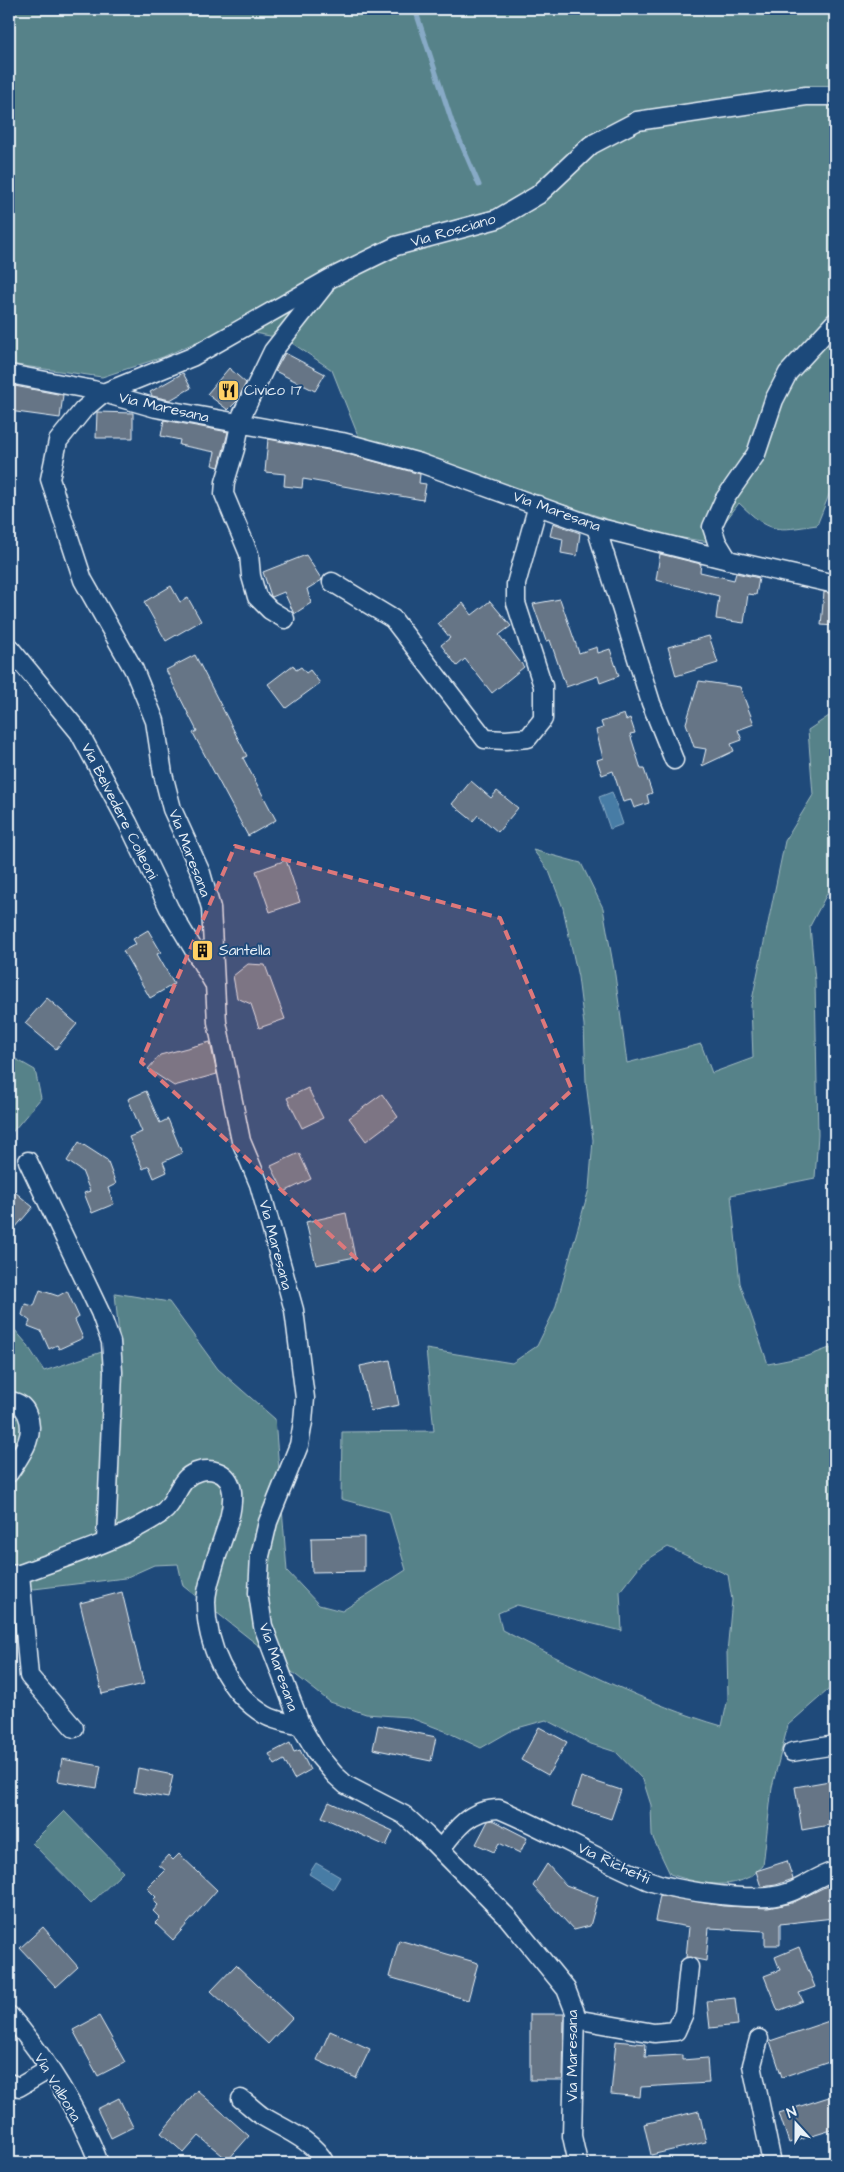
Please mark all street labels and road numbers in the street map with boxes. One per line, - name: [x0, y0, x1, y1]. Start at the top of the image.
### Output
- street label: Via Rosciano: [408, 208, 499, 253]
- street label: Via Maresana: [117, 387, 211, 428]
- street label: Via Maresana: [510, 486, 604, 537]
- street label: Via Belvedere Colleoni: [76, 739, 163, 884]
- street label: Via Maresana: [163, 806, 216, 900]
- street label: Via Maresana: [253, 1198, 298, 1293]
- street label: Via Maresana: [254, 1620, 304, 1714]
- street label: Via Richetti: [574, 1838, 654, 1890]
- street label: Via Maresana: [562, 2010, 583, 2102]
- street label: Via Valbona: [29, 2049, 87, 2126]

